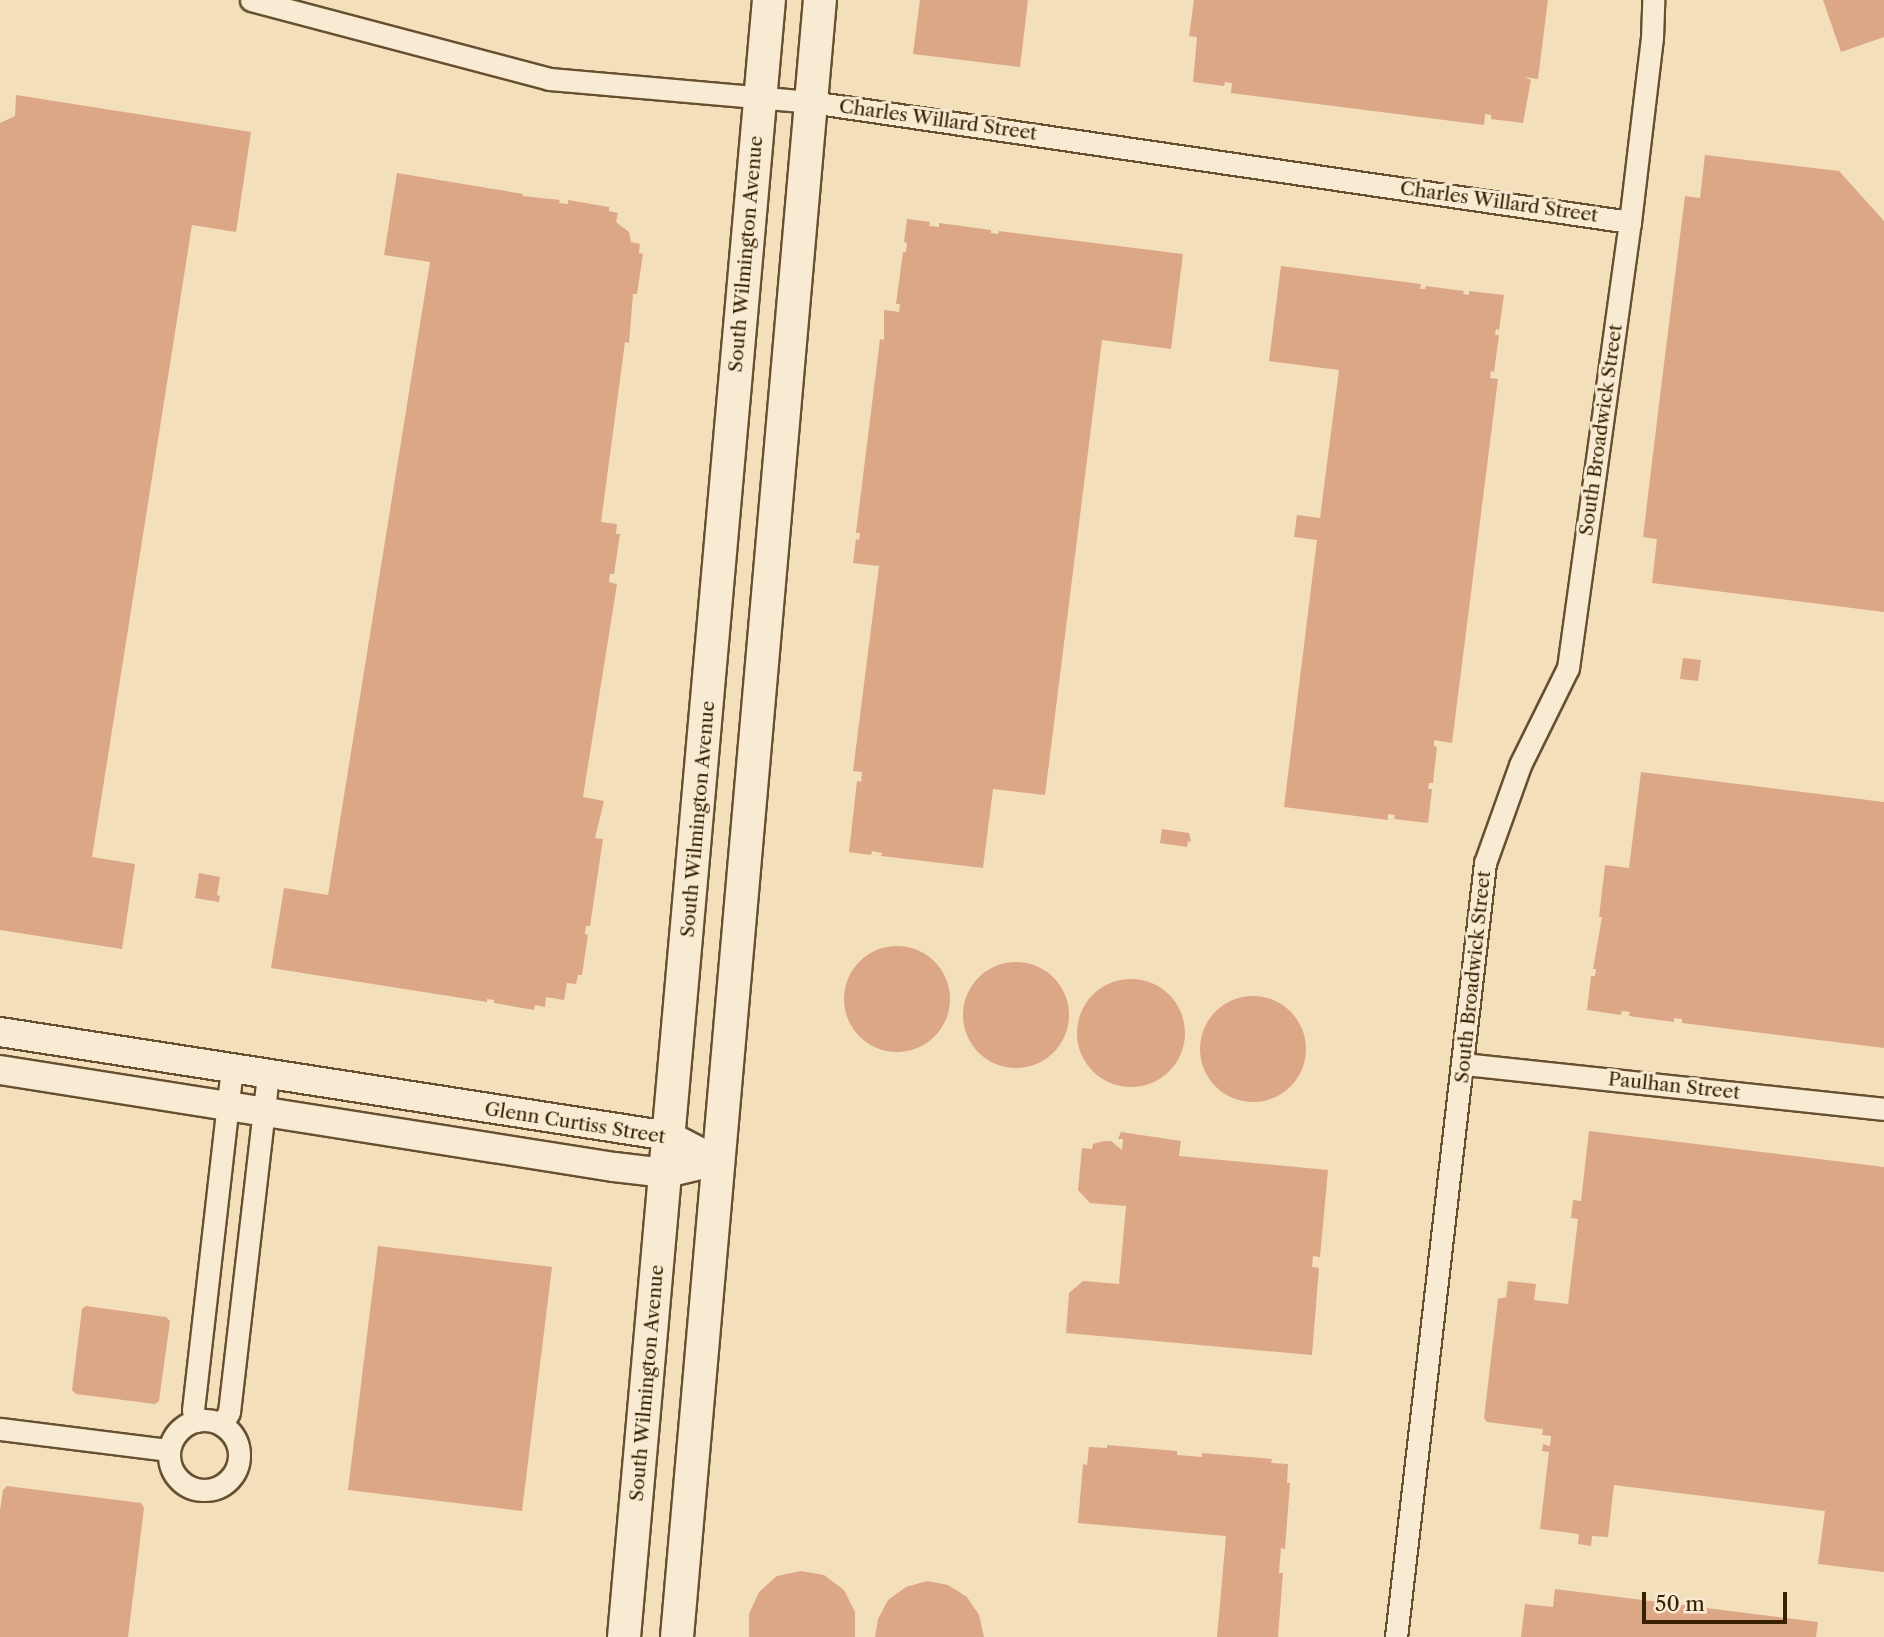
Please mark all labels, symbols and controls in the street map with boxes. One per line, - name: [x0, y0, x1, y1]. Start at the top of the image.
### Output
- street label: Charles Willard Street: [837, 95, 1039, 145]
- street label: South Wilmington Avenue: [724, 134, 768, 374]
- street label: Charles Willard Street: [1398, 177, 1600, 227]
- street label: South Broadwick Street: [1575, 323, 1627, 537]
- street label: South Wilmington Avenue: [676, 699, 720, 939]
- street label: South Broadwick Street: [1450, 870, 1496, 1084]
- street label: Paulhan Street: [1607, 1068, 1741, 1104]
- street label: Glenn Curtiss Street: [483, 1097, 667, 1149]
- street label: South Wilmington Avenue: [625, 1263, 669, 1503]
- scale bar: [1646, 1578, 1791, 1622]
- text: 50 m: [1655, 1591, 1705, 1616]

